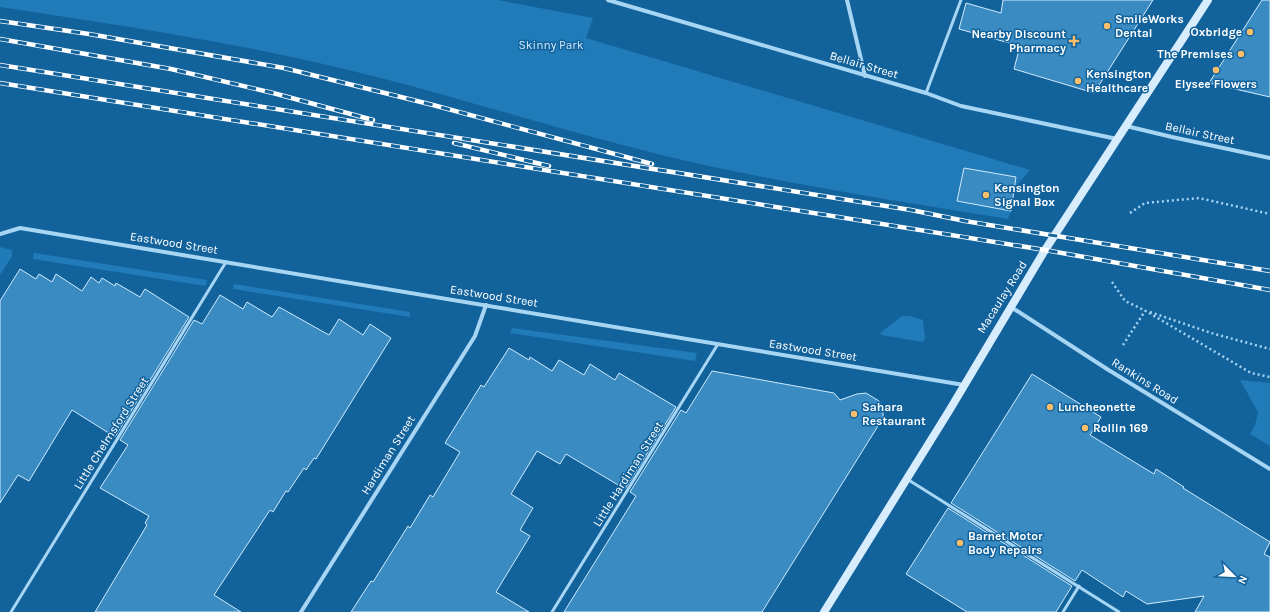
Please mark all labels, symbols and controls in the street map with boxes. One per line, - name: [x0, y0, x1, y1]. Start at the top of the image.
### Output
- place label: SmileWorks Dental: [1115, 12, 1184, 40]
- marker: SmileWorks Dental: [1102, 21, 1112, 31]
- place label: Oxbridge: [1190, 25, 1242, 39]
- place label: Nearby Discount Pharmacy: [971, 27, 1066, 55]
- marker: Oxbridge: [1245, 27, 1255, 37]
- marker: Nearby Discount Pharmacy: [1069, 36, 1079, 46]
- park label: Skinny Park: [519, 38, 584, 52]
- place label: The Premises: [1157, 47, 1233, 61]
- street label: Bellair Street: [828, 49, 900, 82]
- marker: The Premises: [1236, 49, 1246, 59]
- marker: Elysee Flowers: [1211, 65, 1221, 75]
- place label: Kensington Healthcare: [1086, 67, 1151, 95]
- marker: Kensington Healthcare: [1073, 76, 1083, 86]
- place label: Elysee Flowers: [1175, 77, 1257, 91]
- street label: Bellair Street: [1164, 119, 1236, 147]
- place label: Kensington Signal Box: [994, 181, 1059, 209]
- marker: Kensington Signal Box: [981, 190, 991, 200]
- street label: Eastwood Street: [129, 229, 219, 257]
- street label: Macaulay Road: [974, 258, 1030, 336]
- street label: Eastwood Street: [449, 282, 539, 310]
- street label: Eastwood Street: [768, 336, 858, 364]
- street label: Rankins Road: [1109, 355, 1181, 407]
- street label: Little Chelmsford Street: [71, 374, 152, 492]
- place label: Sahara Restaurant: [862, 400, 926, 428]
- place label: Luncheonette: [1058, 400, 1136, 414]
- marker: Luncheonette: [1045, 402, 1055, 412]
- marker: Sahara Restaurant: [849, 409, 859, 419]
- street label: Hardiman Street: [358, 413, 418, 497]
- street label: Little Hardiman Street: [590, 419, 666, 529]
- place label: Rollin 169: [1093, 421, 1148, 435]
- marker: Rollin 169: [1080, 423, 1090, 433]
- place label: Barnet Motor Body Repairs: [968, 529, 1043, 557]
- marker: Barnet Motor Body Repairs: [955, 538, 965, 548]
- north arrow: [1214, 556, 1254, 596]
- text: N: [1235, 574, 1250, 586]

